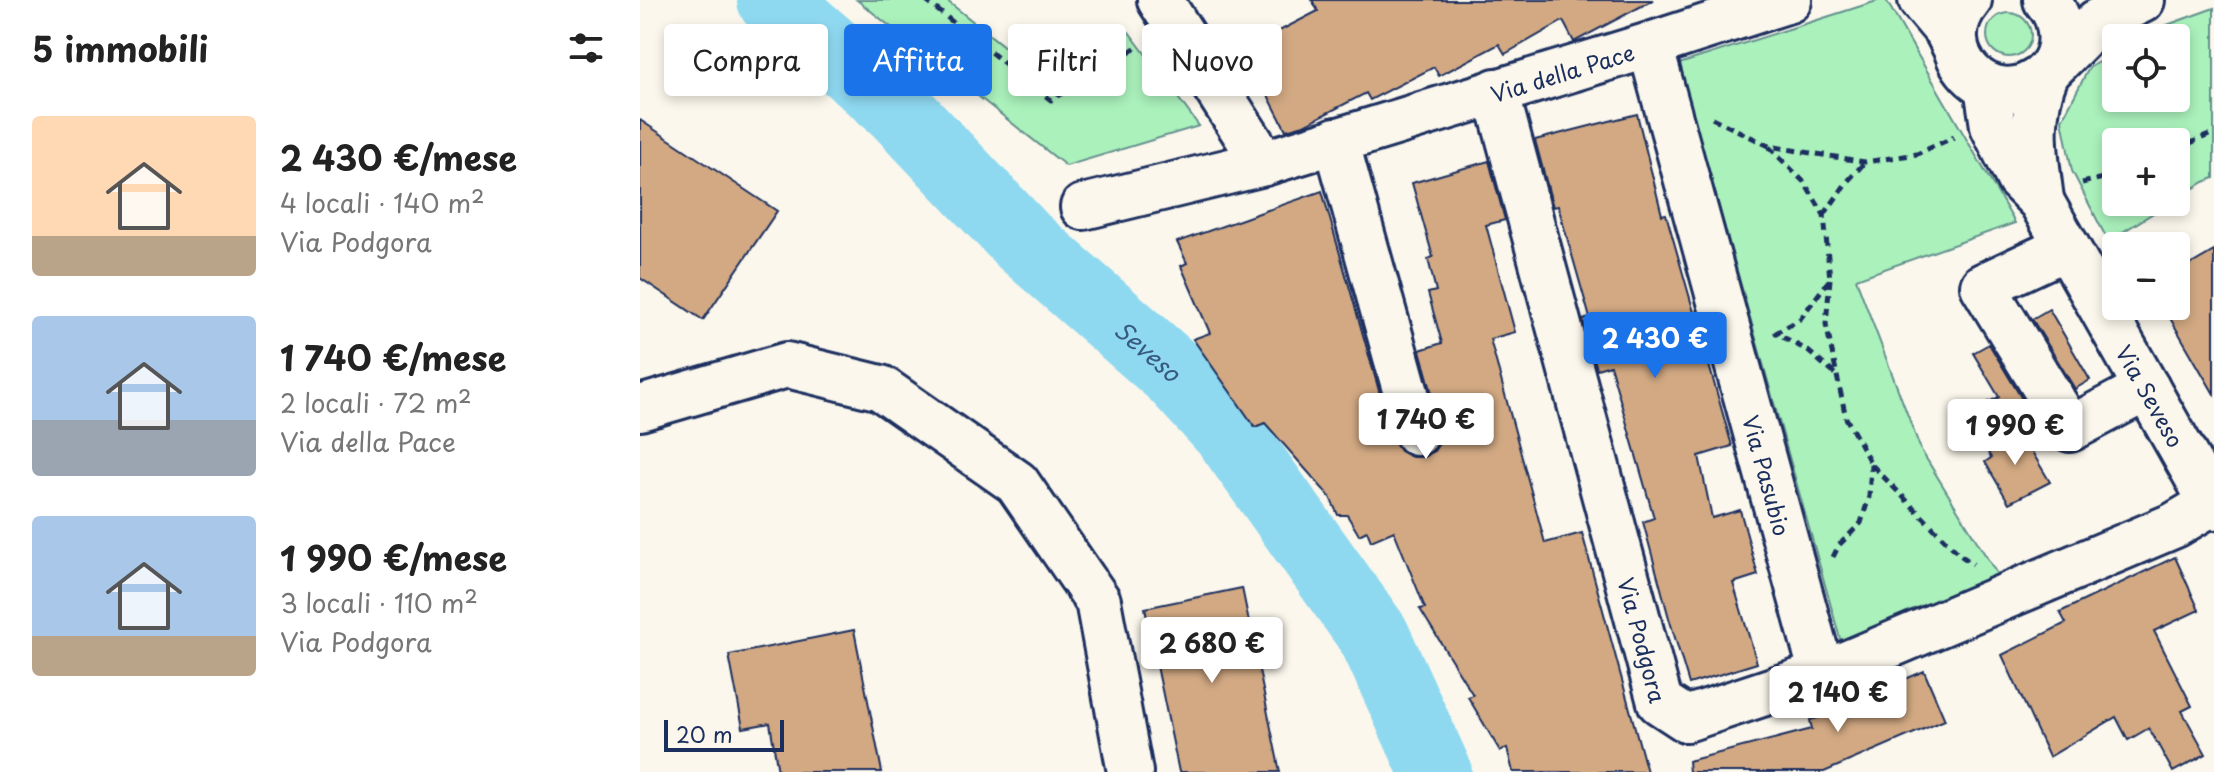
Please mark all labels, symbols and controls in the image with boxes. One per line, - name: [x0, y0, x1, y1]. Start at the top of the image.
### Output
- text: 5 immobili: [32, 22, 208, 74]
- chip: Compra: [664, 24, 828, 96]
- chip: Affitta: [844, 24, 992, 96]
- chip: Filtri: [1008, 24, 1126, 96]
- chip: Nuovo: [1142, 24, 1282, 96]
- map controls: [2102, 24, 2190, 320]
- button: locate: [2102, 24, 2190, 112]
- icon: filters: [564, 26, 608, 70]
- street label: Via della Pace: [1486, 34, 1638, 109]
- button: +: [2102, 128, 2190, 216]
- text: 2 430 €/mese: [280, 131, 517, 183]
- icon: home: [96, 148, 192, 244]
- text: 4 locali · 140 m²: [280, 183, 485, 222]
- text: Via Podgora: [280, 222, 432, 261]
- button: −: [2102, 232, 2190, 320]
- water label: Seveso: [1107, 312, 1190, 391]
- pin: 2 430 €: [1581, 312, 1729, 380]
- text: 2 430 €: [1602, 318, 1708, 357]
- text: 1 740 €/mese: [280, 331, 506, 383]
- street label: Via Seveso: [2109, 338, 2193, 453]
- icon: home: [96, 348, 192, 444]
- text: 2 locali · 72 m²: [280, 383, 472, 422]
- pin: 1 740 €: [1352, 393, 1500, 461]
- text: 1 740 €: [1377, 399, 1475, 438]
- pin: 1 990 €: [1941, 399, 2089, 467]
- text: 1 990 €: [1966, 405, 2064, 444]
- street label: Via Pasubio: [1735, 411, 1800, 539]
- text: Via della Pace: [280, 422, 456, 461]
- text: 1 990 €/mese: [280, 531, 507, 583]
- icon: home: [96, 548, 192, 644]
- street label: Via Podgora: [1611, 573, 1676, 707]
- text: 3 locali · 110 m²: [280, 583, 478, 622]
- pin: 2 680 €: [1138, 617, 1286, 685]
- text: Via Podgora: [280, 622, 432, 661]
- text: 2 680 €: [1159, 623, 1265, 662]
- pin: 2 140 €: [1764, 666, 1912, 734]
- text: 2 140 €: [1787, 672, 1889, 711]
- scale bar: [664, 716, 784, 752]
- text: 20 m: [676, 717, 733, 750]

